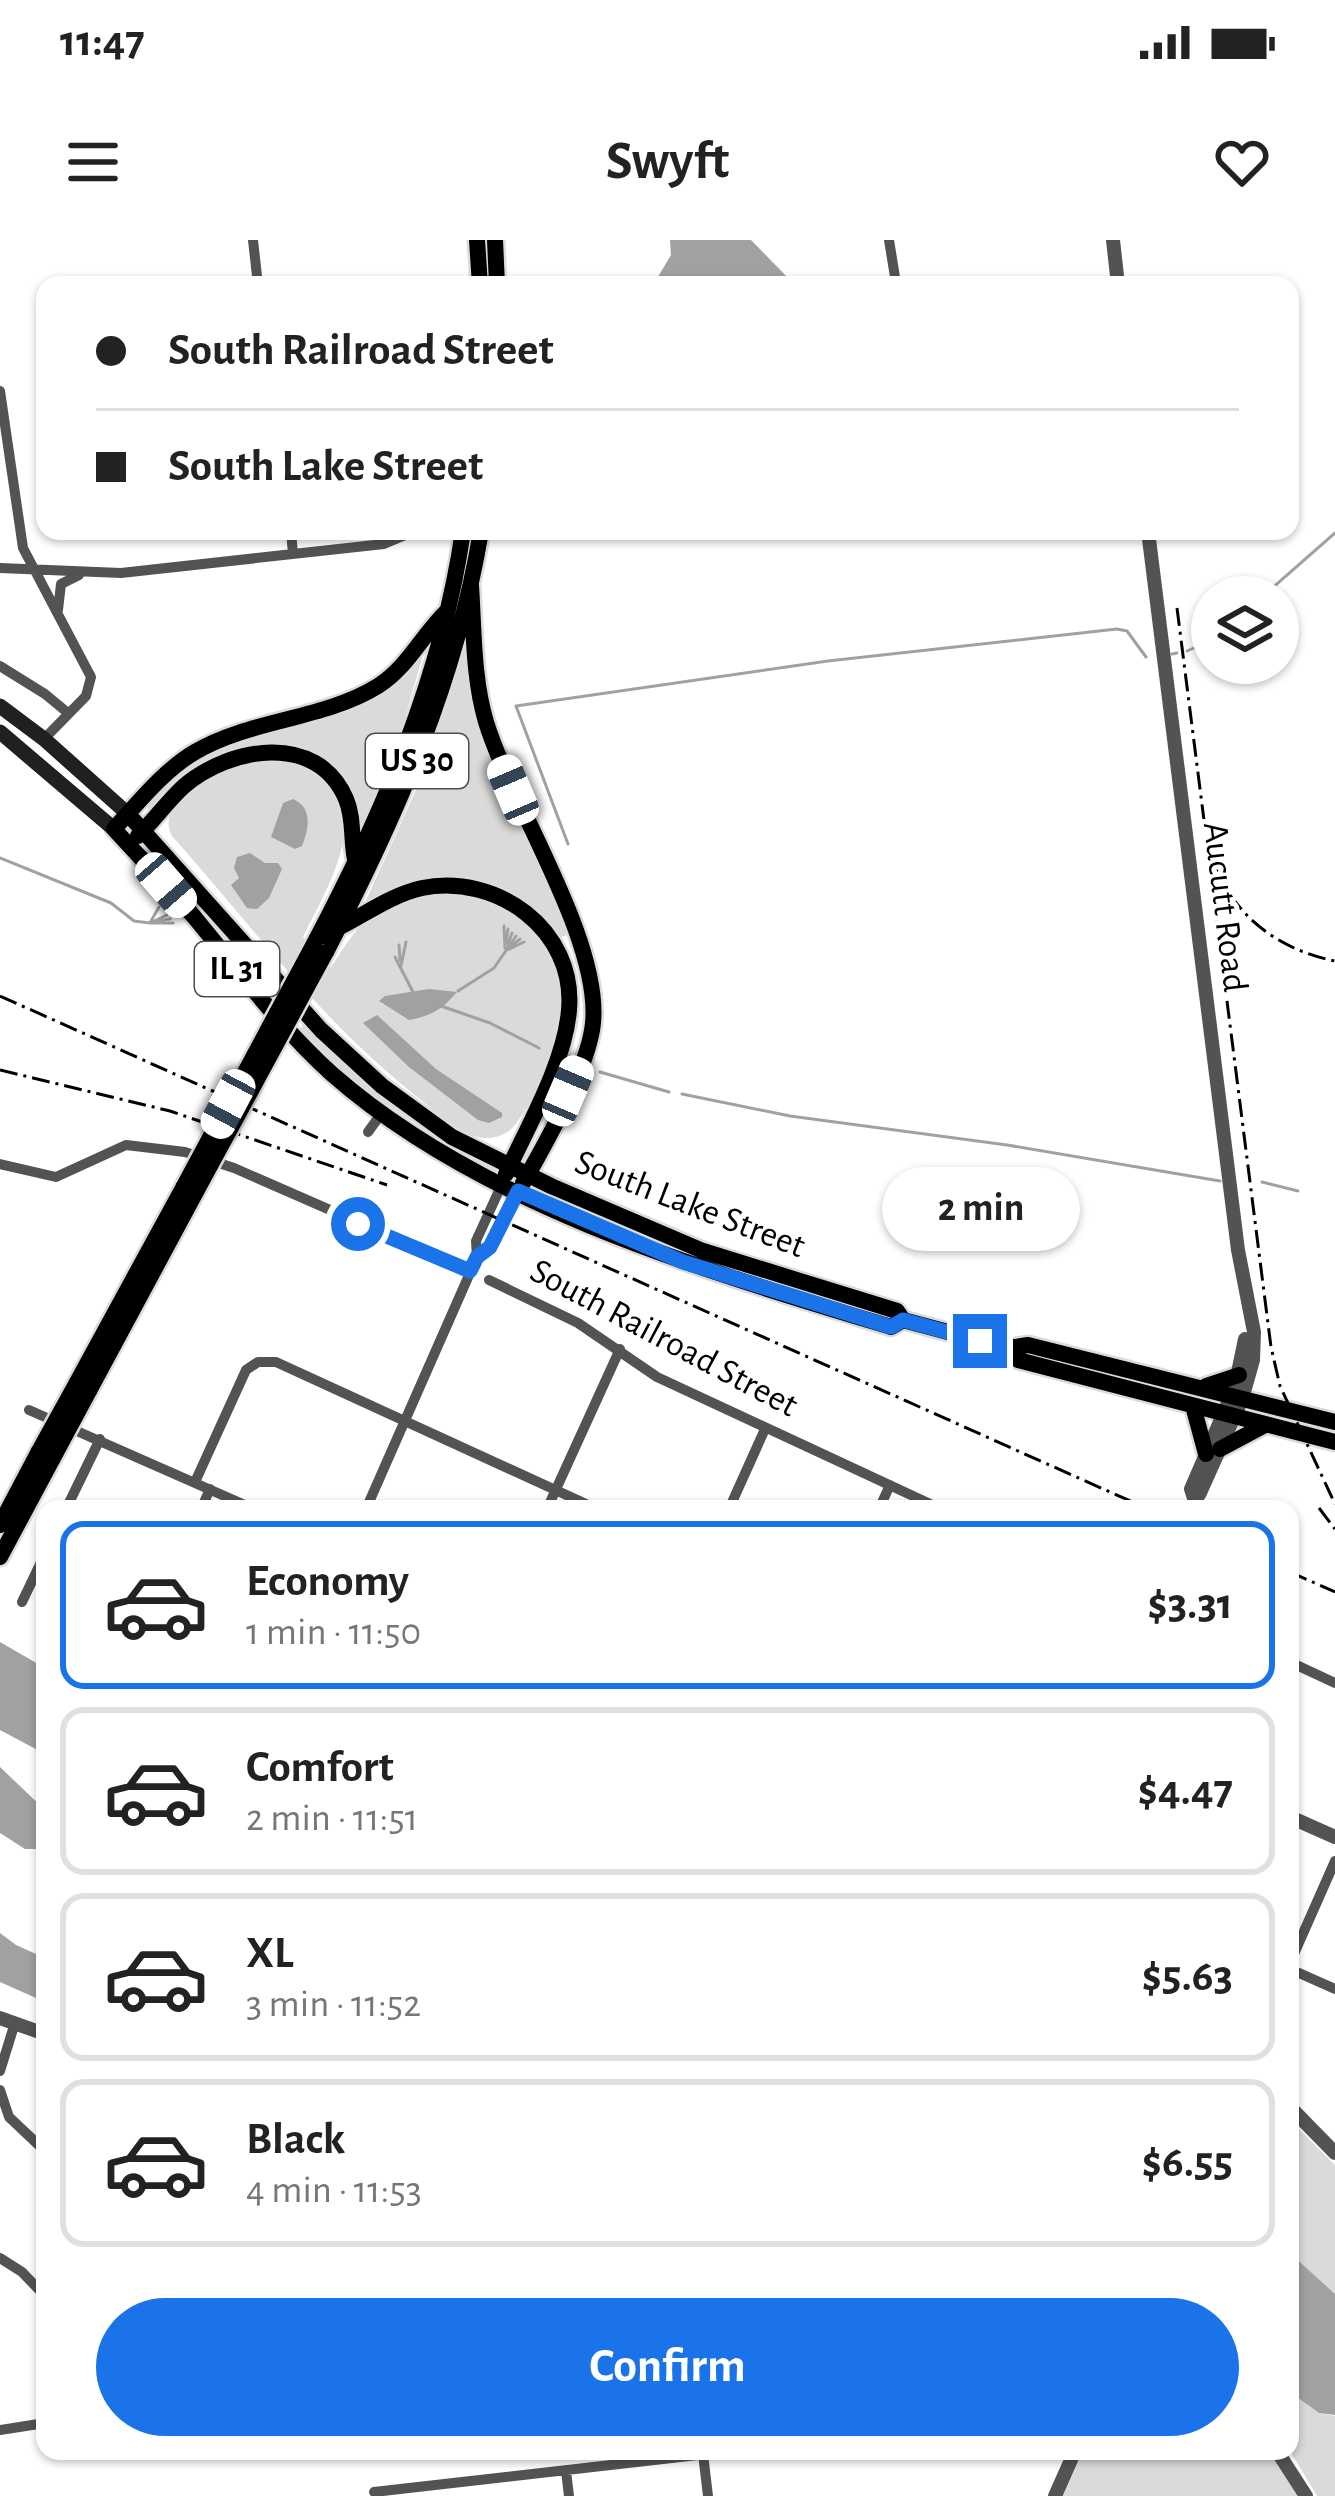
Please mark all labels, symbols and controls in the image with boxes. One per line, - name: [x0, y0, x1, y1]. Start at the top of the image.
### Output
- text: 11:47: [60, 19, 145, 64]
- icon: menu: [60, 129, 126, 195]
- icon: heart: [1209, 129, 1275, 195]
- text: Swyft: [606, 135, 729, 189]
- text: South Railroad Street: [168, 328, 554, 373]
- text: South Lake Street: [168, 444, 483, 489]
- map controls: [1191, 576, 1299, 684]
- button: layers: [1191, 576, 1299, 684]
- road number: US 30: [366, 734, 468, 788]
- car: [482, 750, 544, 830]
- street label: Aucutt Road: [1197, 820, 1253, 994]
- car: [129, 846, 203, 924]
- road number: IL 31: [195, 942, 279, 996]
- car: [537, 1051, 599, 1131]
- car: [195, 1064, 261, 1144]
- street label: South Lake Street: [570, 1144, 810, 1265]
- callout: 2 min: [881, 1167, 1079, 1251]
- text: 2 min: [938, 1189, 1024, 1228]
- route start: [331, 1197, 385, 1251]
- street label: South Railroad Street: [524, 1252, 804, 1424]
- route end: [953, 1314, 1007, 1368]
- icon: car: [102, 1551, 210, 1659]
- text: Economy: [246, 1559, 409, 1604]
- text: $3.31: [1147, 1582, 1233, 1627]
- text: 1 min · 11:50: [246, 1613, 421, 1652]
- icon: car: [102, 1737, 210, 1845]
- text: Comfort: [246, 1745, 394, 1790]
- text: $4.47: [1138, 1768, 1233, 1813]
- text: 2 min · 11:51: [246, 1799, 418, 1838]
- icon: car: [102, 1923, 210, 2031]
- text: XL: [246, 1931, 294, 1976]
- text: $5.63: [1142, 1954, 1233, 1999]
- text: 3 min · 11:52: [246, 1985, 421, 2024]
- icon: car: [102, 2109, 210, 2217]
- text: Black: [246, 2117, 345, 2162]
- text: $6.55: [1142, 2140, 1233, 2185]
- text: 4 min · 11:53: [246, 2171, 422, 2210]
- button: Confirm: [96, 2298, 1239, 2436]

